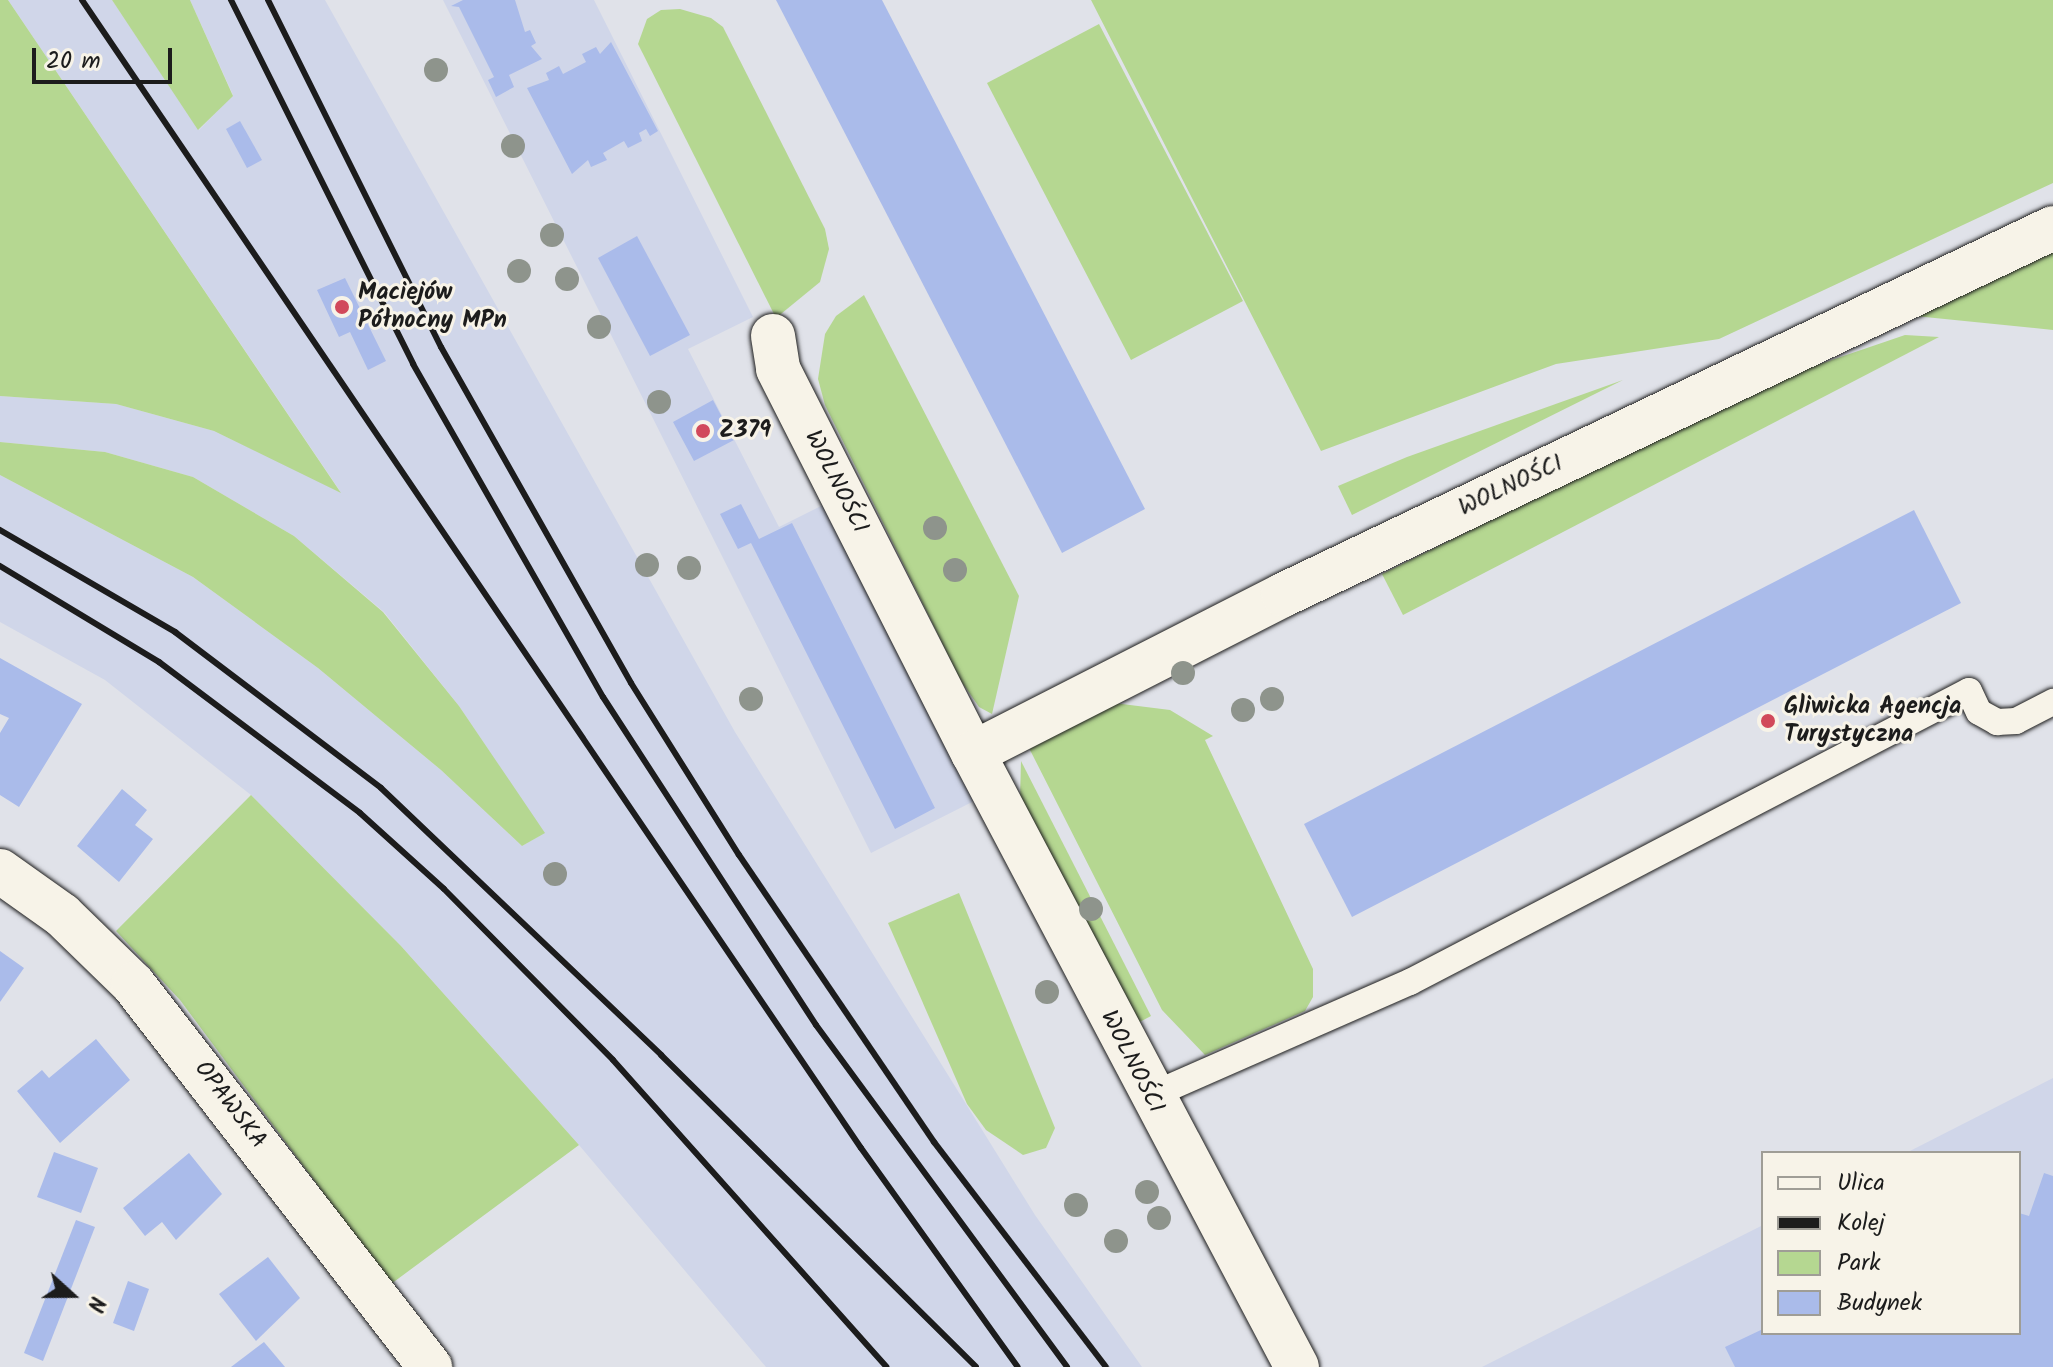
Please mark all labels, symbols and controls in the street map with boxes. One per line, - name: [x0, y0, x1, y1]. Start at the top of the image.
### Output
- scale bar: [36, 32, 176, 82]
- text: 20 m: [46, 42, 101, 81]
- place label: Maciejów Północny MPn: [358, 279, 507, 335]
- marker: Maciejów Północny MPn: [333, 298, 351, 316]
- place label: Z379: [719, 417, 771, 445]
- marker: Z379: [694, 422, 712, 440]
- street label: WOLNOŚCI: [798, 426, 874, 538]
- street label: WOLNOŚCI: [1454, 449, 1568, 523]
- place label: Gliwicka Agencja Turystyczna: [1784, 693, 1961, 749]
- marker: Gliwicka Agencja Turystyczna: [1759, 712, 1777, 730]
- street label: WOLNOŚCI: [1094, 1006, 1170, 1118]
- street label: OPAWSKA: [188, 1055, 272, 1155]
- legend: [1761, 1151, 2021, 1335]
- text: Ulica: [1837, 1164, 1885, 1203]
- text: Kolej: [1837, 1204, 1885, 1243]
- text: Park: [1837, 1244, 1881, 1283]
- north arrow: [32, 1255, 112, 1335]
- text: Budynek: [1837, 1284, 1922, 1323]
- text: N: [76, 1291, 114, 1317]

